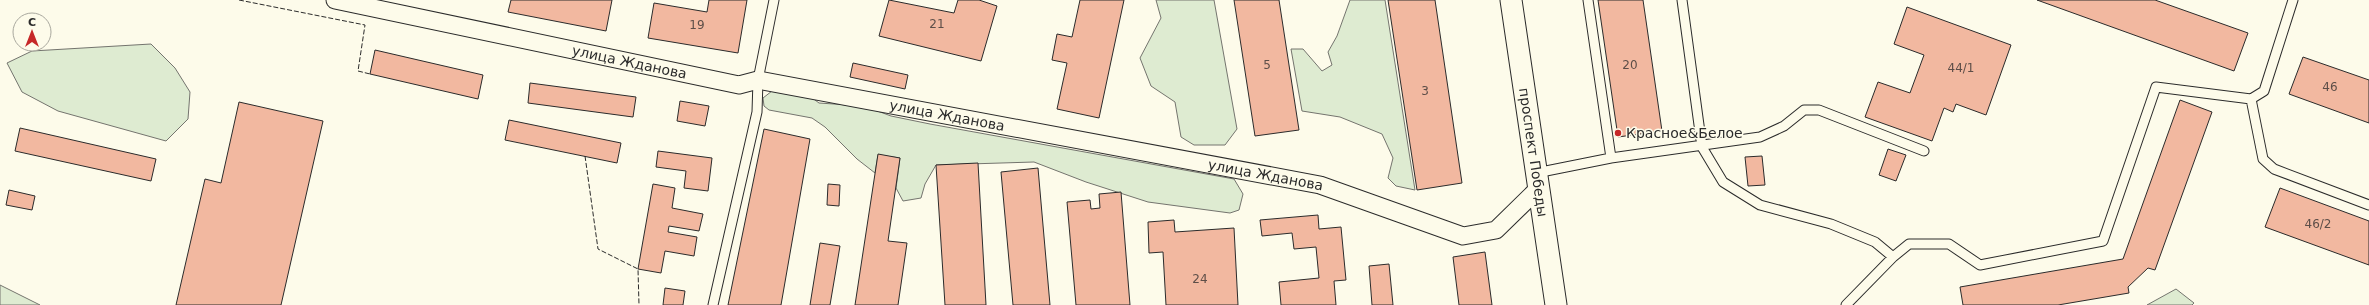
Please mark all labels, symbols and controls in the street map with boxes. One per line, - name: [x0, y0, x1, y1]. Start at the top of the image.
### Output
- north arrow: [12, 12, 52, 52]
- text: С: [28, 16, 36, 29]
- house number: 21: [929, 17, 945, 31]
- house number: 19: [689, 18, 705, 32]
- street label: улица Жданова: [571, 42, 688, 82]
- house number: 5: [1263, 58, 1271, 72]
- house number: 20: [1622, 58, 1638, 72]
- house number: 44/1: [1948, 61, 1974, 75]
- house number: 46: [2322, 80, 2338, 94]
- house number: 3: [1421, 84, 1429, 98]
- street label: проспект Победы: [1516, 87, 1551, 218]
- street label: улица Жданова: [888, 97, 1006, 134]
- place label: Красное&Белое: [1626, 125, 1743, 141]
- marker: Красное&Белое: [1613, 128, 1623, 138]
- street label: улица Жданова: [1207, 156, 1325, 193]
- house number: 46/2: [2305, 217, 2331, 231]
- house number: 24: [1192, 272, 1208, 286]

